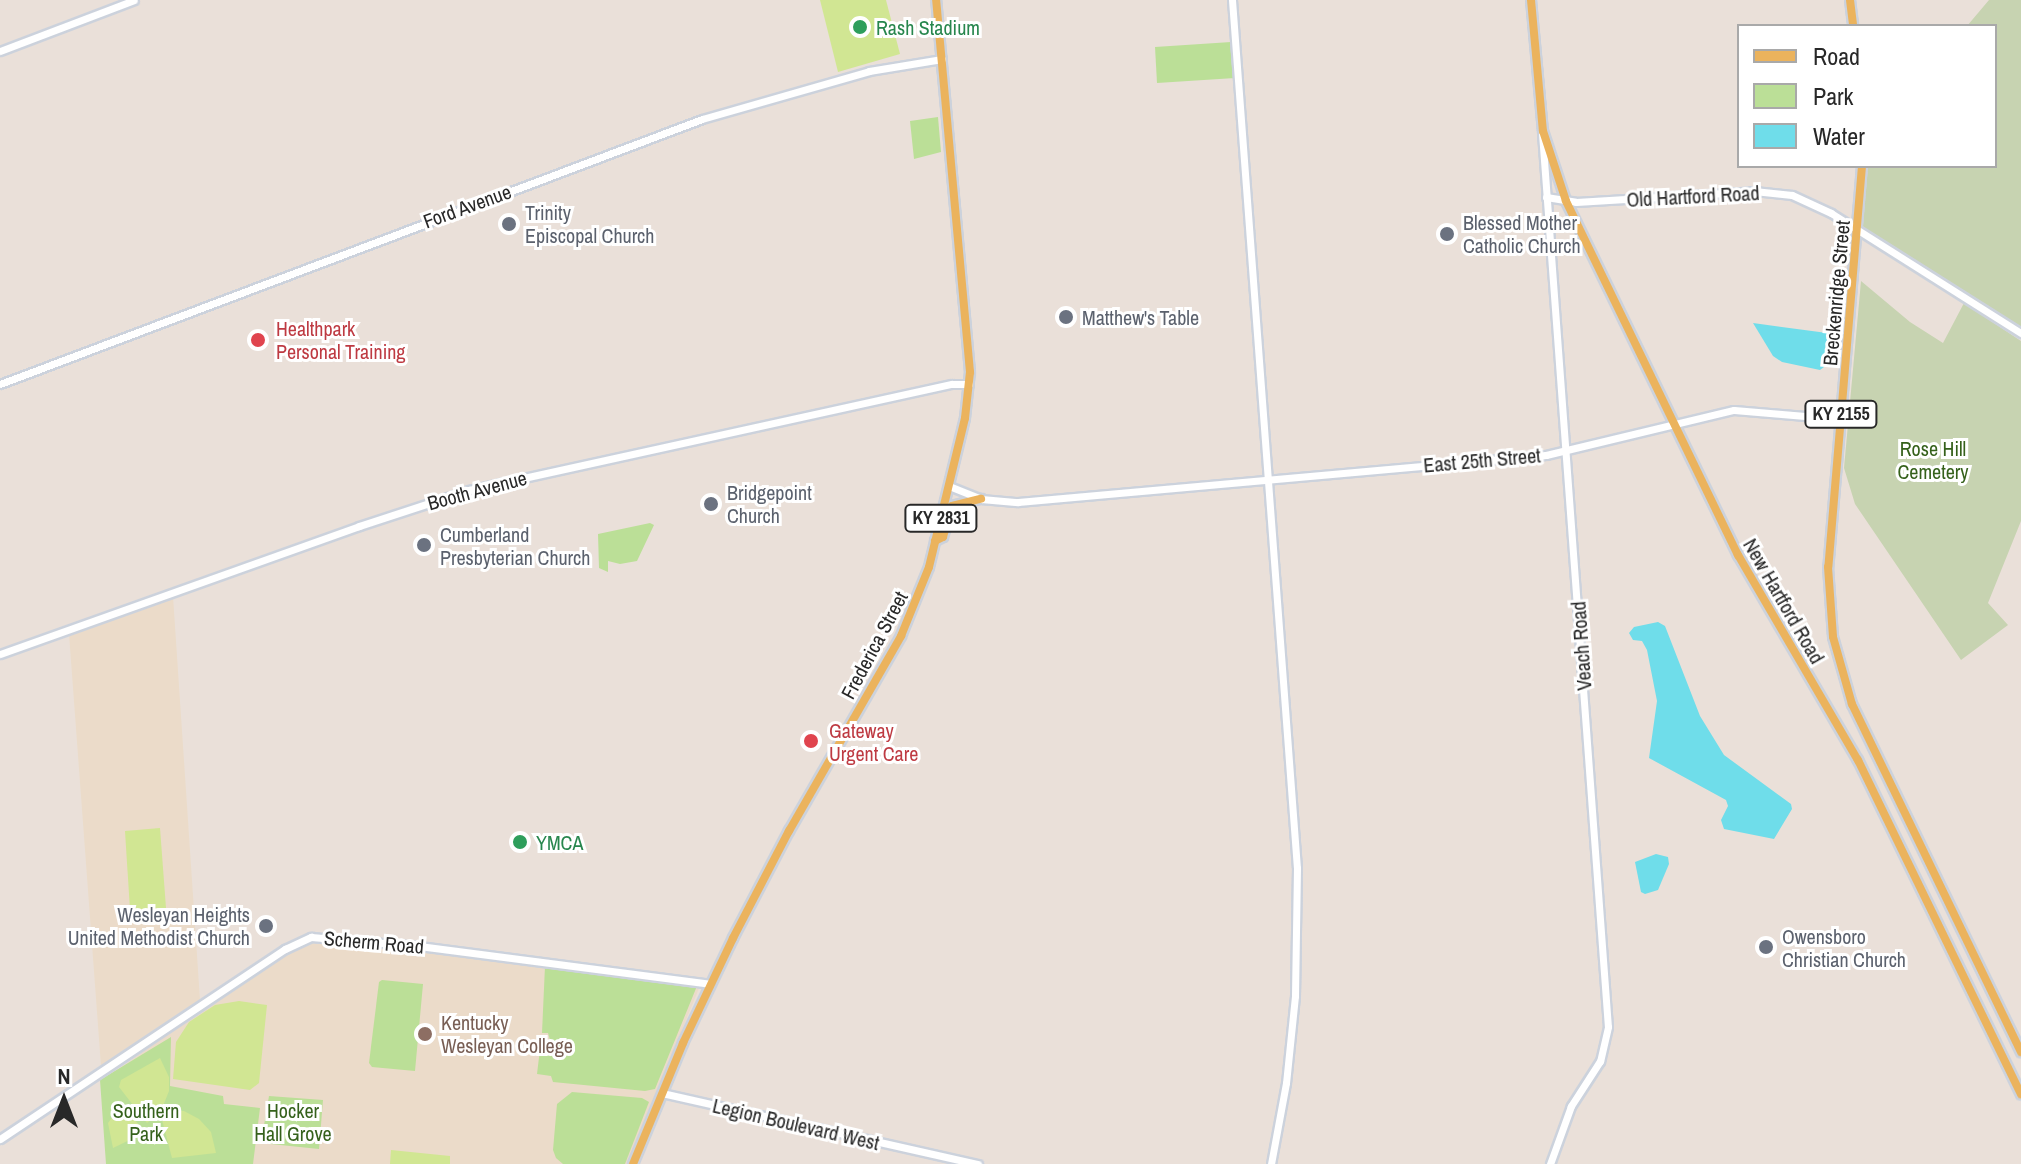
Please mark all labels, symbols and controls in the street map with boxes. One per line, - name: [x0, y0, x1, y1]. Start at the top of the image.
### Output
- place label: Rash Stadium: [876, 15, 980, 39]
- marker: Rash Stadium: [851, 18, 869, 36]
- legend: [1737, 24, 1997, 168]
- text: Road: [1813, 40, 1860, 72]
- text: Park: [1813, 80, 1853, 112]
- text: Water: [1813, 120, 1865, 152]
- street label: Ford Avenue: [419, 179, 515, 233]
- street label: Old Hartford Road: [1626, 181, 1760, 211]
- place label: Trinity Episcopal Church: [525, 200, 654, 247]
- place label: Blessed Mother Catholic Church: [1463, 210, 1581, 257]
- marker: Trinity Episcopal Church: [500, 215, 518, 233]
- street label: Breckenridge Street: [1818, 219, 1854, 367]
- marker: Blessed Mother Catholic Church: [1438, 225, 1456, 243]
- place label: Matthew's Table: [1082, 305, 1199, 329]
- marker: Matthew's Table: [1057, 308, 1075, 326]
- place label: Healthpark Personal Training: [276, 316, 406, 363]
- marker: Healthpark Personal Training: [247, 329, 269, 351]
- road number: KY 2155: [1803, 400, 1879, 428]
- park label: Rose Hill Cemetery: [1897, 436, 1969, 483]
- street label: East 25th Street: [1422, 443, 1542, 477]
- street label: Booth Avenue: [424, 465, 530, 515]
- place label: Bridgepoint Church: [727, 480, 812, 527]
- marker: Bridgepoint Church: [702, 495, 720, 513]
- road number: KY 2831: [903, 504, 979, 532]
- place label: Cumberland Presbyterian Church: [440, 522, 590, 569]
- street label: New Hartford Road: [1739, 534, 1829, 668]
- marker: Cumberland Presbyterian Church: [415, 536, 433, 554]
- street label: Frederica Street: [836, 587, 912, 703]
- street label: Veach Road: [1566, 601, 1596, 691]
- place label: Gateway Urgent Care: [829, 718, 918, 765]
- marker: Gateway Urgent Care: [800, 730, 822, 752]
- place label: YMCA: [536, 830, 583, 854]
- marker: YMCA: [511, 833, 529, 851]
- place label: Wesleyan Heights United Methodist Church: [68, 902, 250, 949]
- marker: Wesleyan Heights United Methodist Church: [257, 917, 275, 935]
- place label: Owensboro Christian Church: [1782, 924, 1906, 971]
- street label: Scherm Road: [323, 926, 425, 958]
- marker: Owensboro Christian Church: [1757, 938, 1775, 956]
- place label: Kentucky Wesleyan College: [441, 1010, 573, 1057]
- marker: Kentucky Wesleyan College: [416, 1025, 434, 1043]
- north arrow: [24, 1060, 104, 1140]
- text: N: [57, 1061, 71, 1091]
- street label: Legion Boulevard West: [710, 1093, 882, 1155]
- park label: Southern Park: [113, 1098, 179, 1145]
- park label: Hocker Hall Grove: [254, 1098, 332, 1145]

